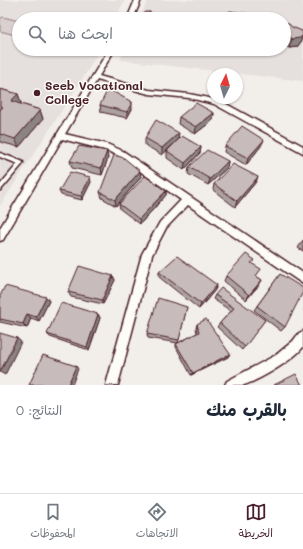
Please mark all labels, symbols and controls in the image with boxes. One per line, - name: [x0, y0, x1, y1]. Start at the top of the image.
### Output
- search box: [12, 12, 291, 56]
- icon: search: [26, 23, 48, 45]
- text: ابحث هنا: [58, 23, 113, 43]
- north arrow: [207, 68, 243, 104]
- place label: Seeb Vocational College: [45, 77, 143, 107]
- marker: Seeb Vocational College: [32, 88, 42, 98]
- text: بالقرب منك: [206, 398, 287, 420]
- text: النتائج: 0: [16, 401, 62, 418]
- tab: المحفوظات: [30, 501, 75, 543]
- tab: الاتجاهات: [136, 501, 178, 543]
- tab: الخريطة: [239, 501, 273, 543]

